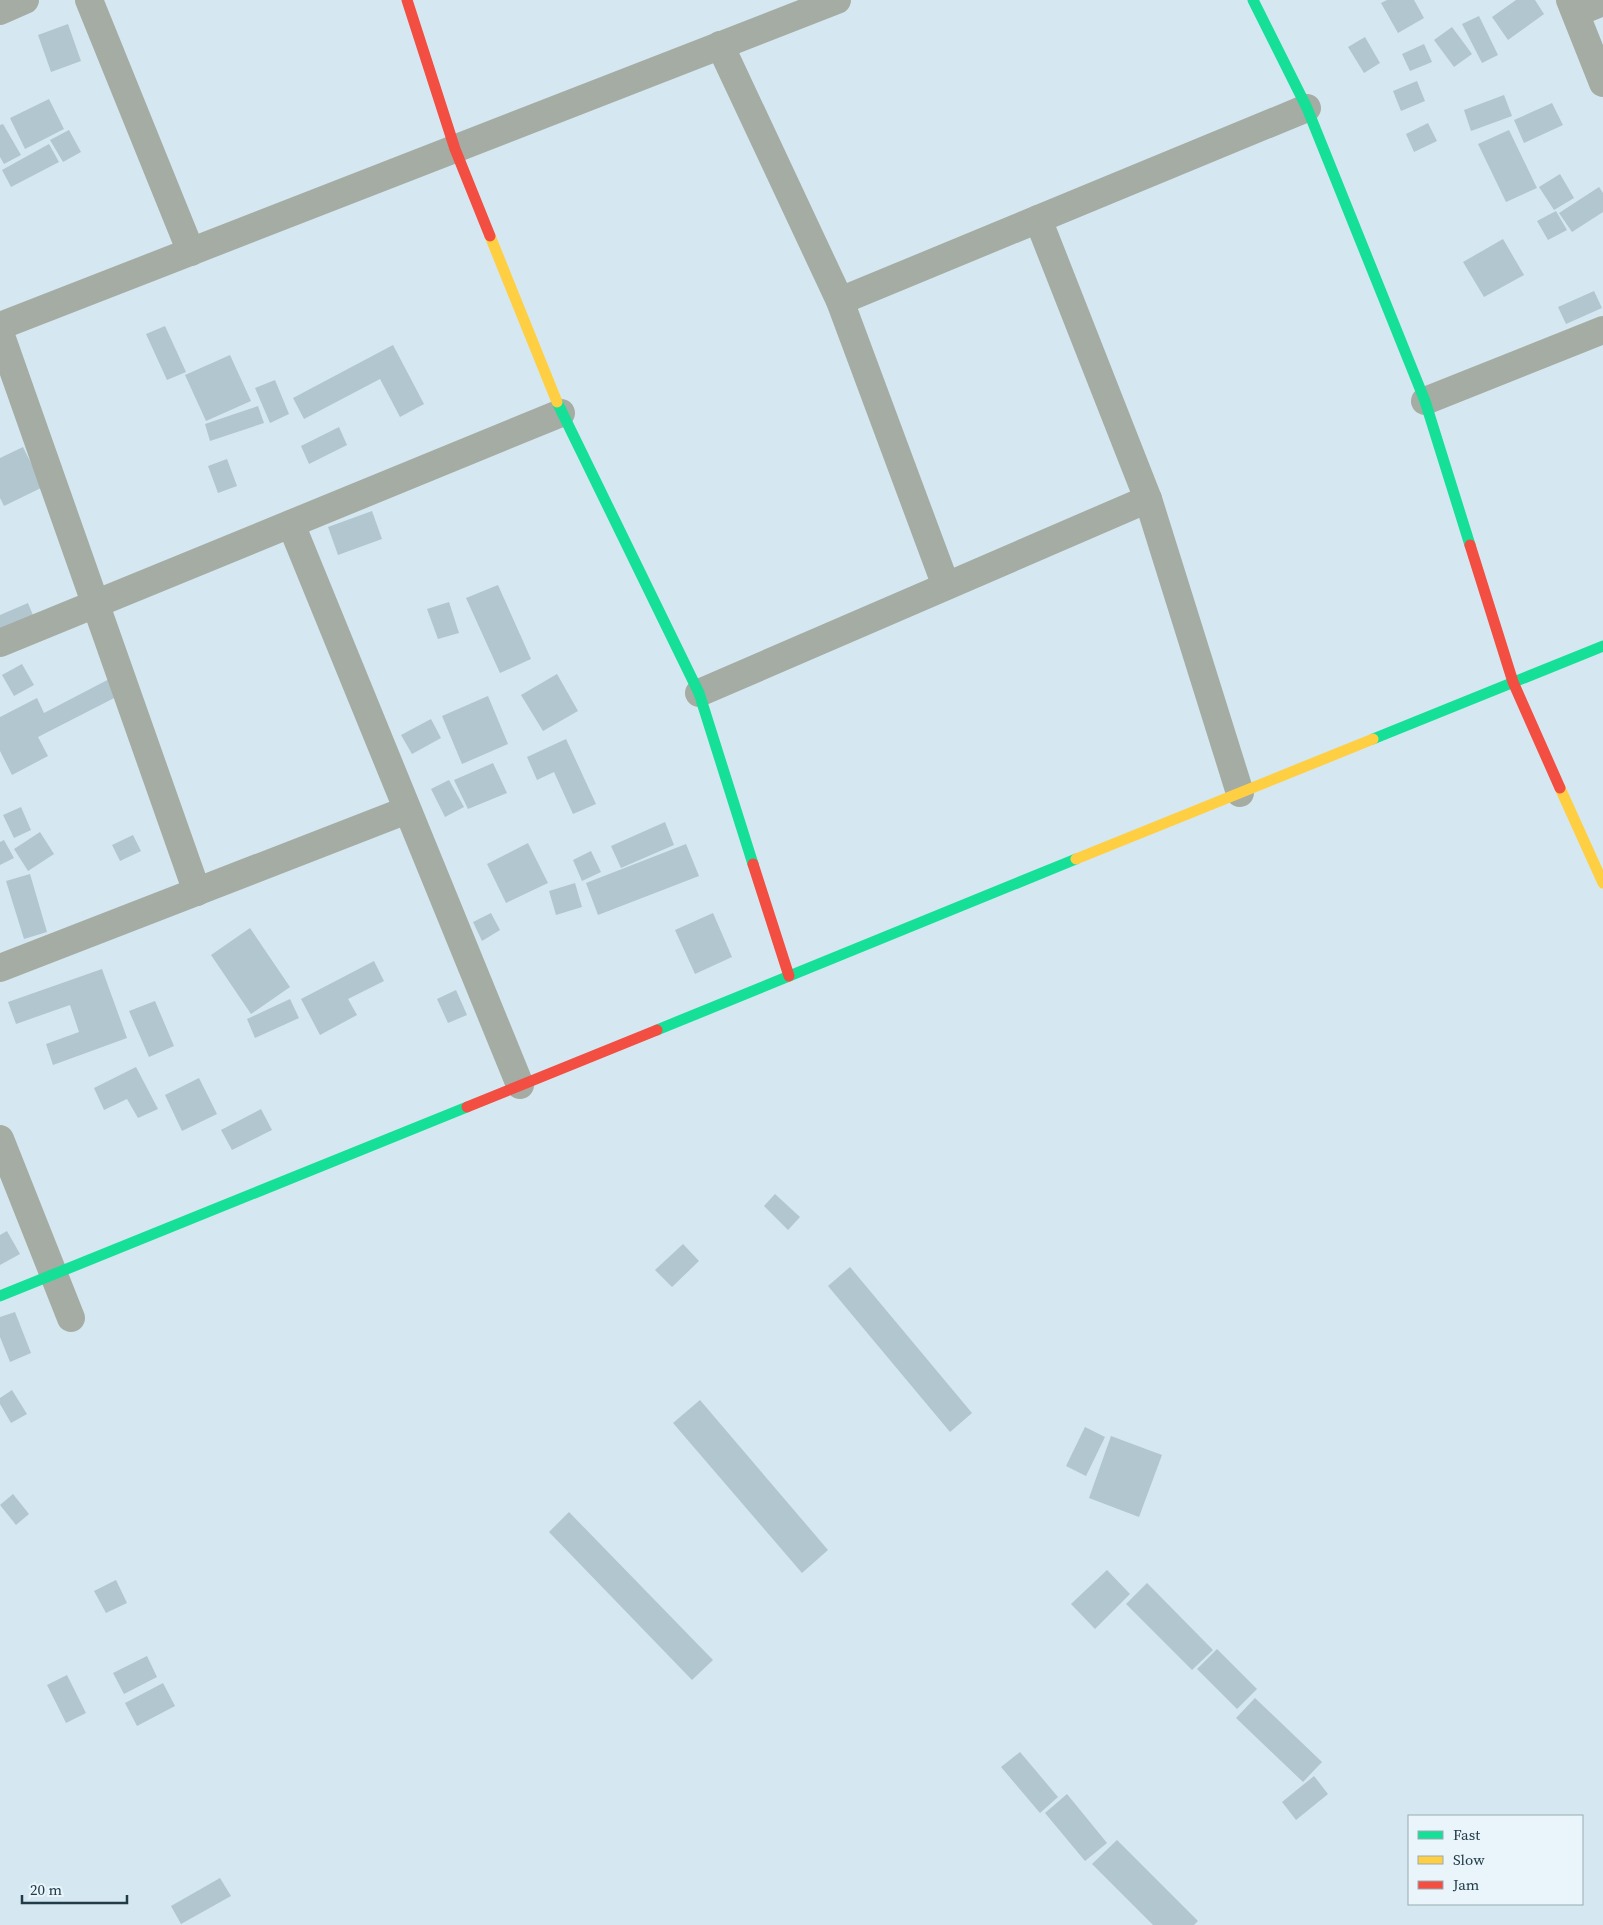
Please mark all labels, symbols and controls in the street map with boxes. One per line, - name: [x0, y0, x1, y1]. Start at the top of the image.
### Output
- legend: [1408, 1815, 1583, 1905]
- text: Fast: [1453, 1824, 1480, 1845]
- text: Slow: [1453, 1849, 1485, 1870]
- scale bar: [22, 1872, 128, 1904]
- text: Jam: [1452, 1874, 1480, 1895]
- text: 20 m: [30, 1879, 62, 1900]

